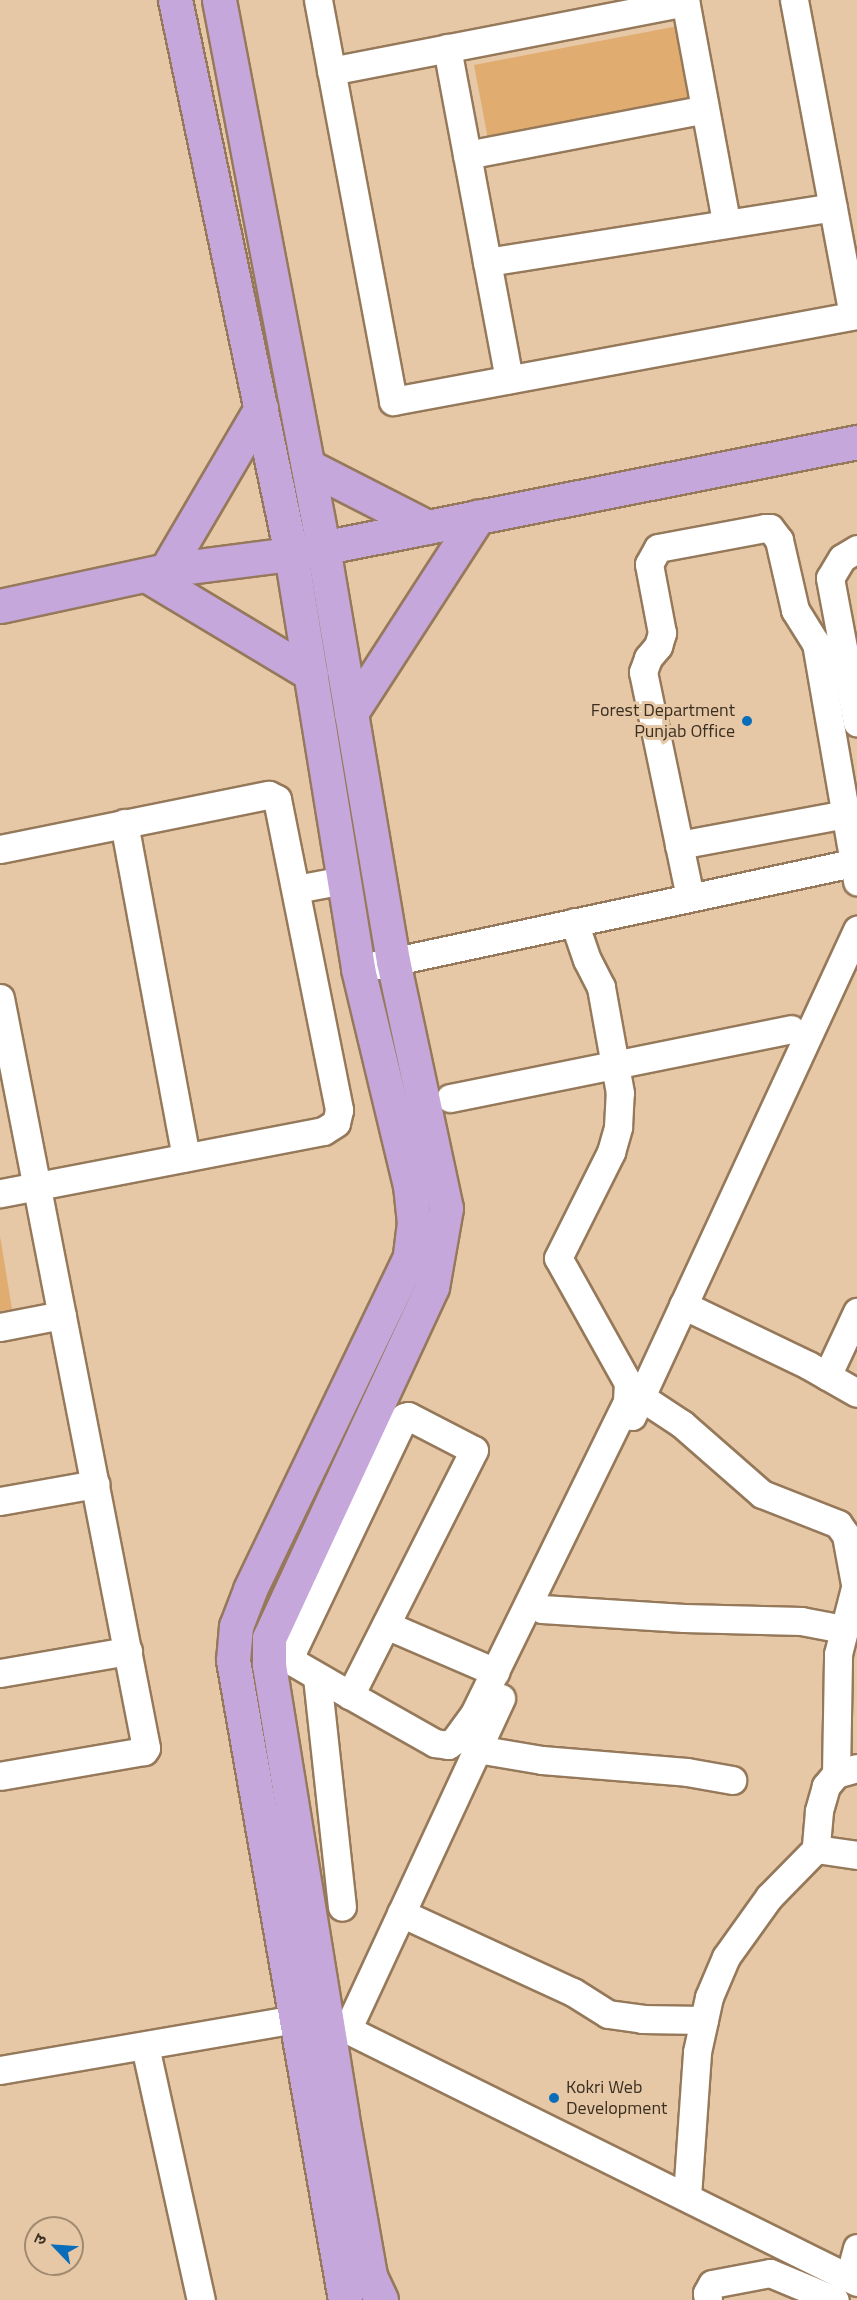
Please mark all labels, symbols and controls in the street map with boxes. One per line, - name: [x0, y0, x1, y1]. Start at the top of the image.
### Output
- place label: Forest Department Punjab Office: [591, 700, 735, 742]
- marker: Forest Department Punjab Office: [740, 714, 754, 728]
- place label: Kokri Web Development: [566, 2077, 667, 2120]
- marker: Kokri Web Development: [547, 2091, 561, 2105]
- north arrow: [24, 2216, 84, 2276]
- text: उ: [27, 2230, 52, 2249]

